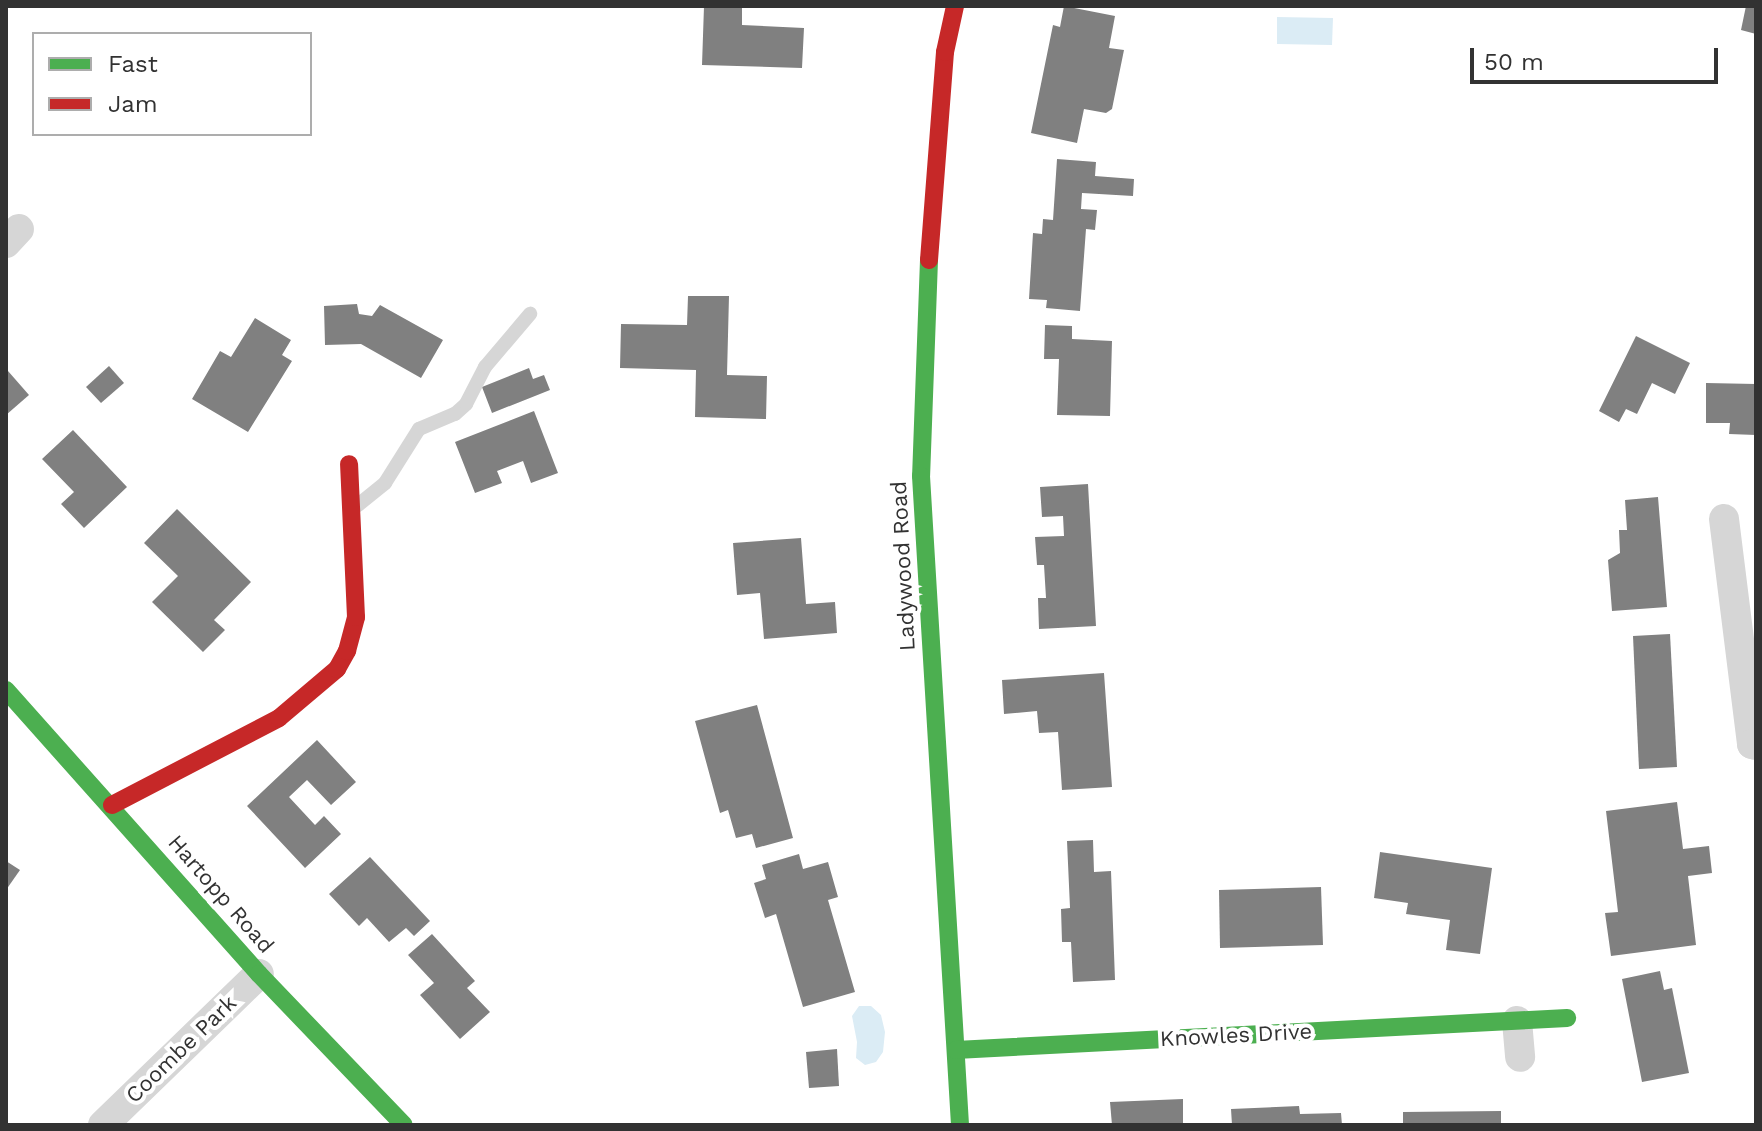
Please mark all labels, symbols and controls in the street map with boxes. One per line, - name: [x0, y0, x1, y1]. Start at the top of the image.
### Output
- legend: [32, 32, 312, 136]
- scale bar: [1474, 32, 1722, 82]
- text: 50 m: [1484, 48, 1544, 76]
- text: Fast: [108, 50, 158, 78]
- text: Jam: [108, 90, 158, 118]
- street label: Ladywood Road: [885, 480, 921, 652]
- street label: Hartopp Road: [162, 829, 280, 959]
- street label: Coombe Park: [120, 990, 242, 1108]
- street label: Knowles Drive: [1159, 1018, 1313, 1052]

